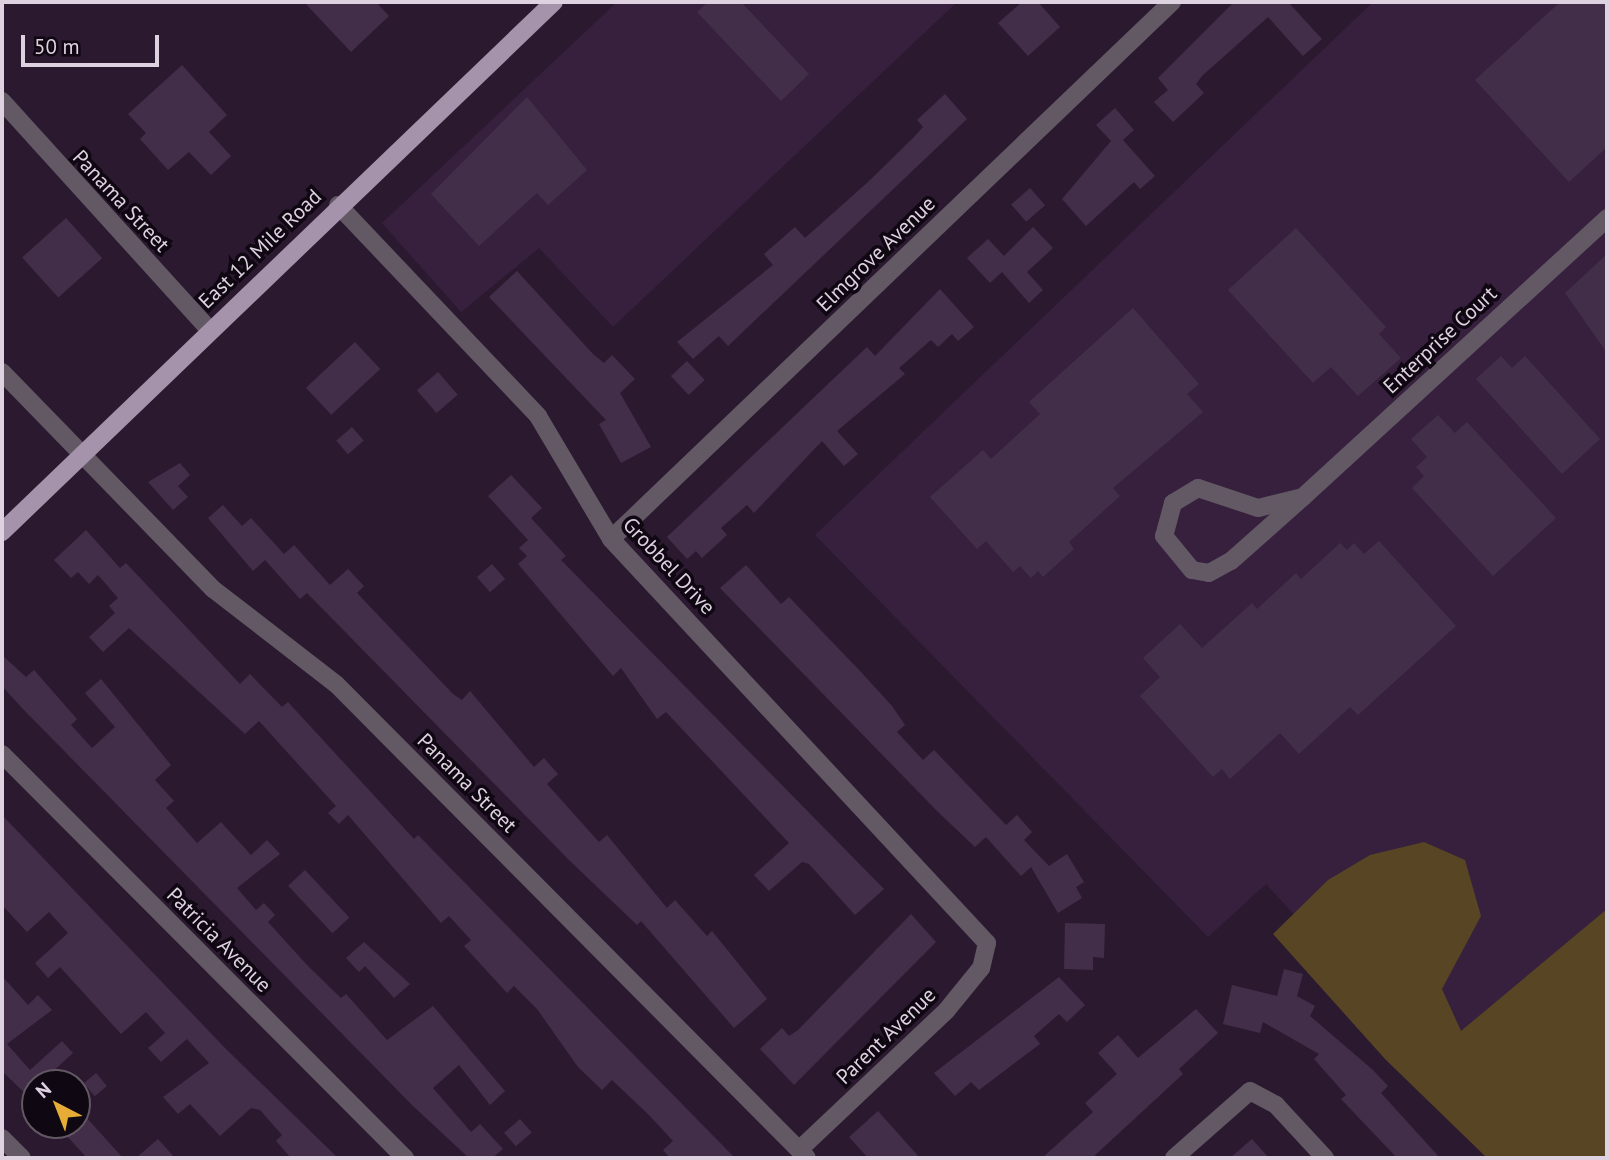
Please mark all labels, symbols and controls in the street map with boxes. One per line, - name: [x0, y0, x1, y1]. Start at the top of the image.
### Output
- scale bar: [24, 21, 163, 65]
- text: 50 m: [34, 33, 80, 60]
- street label: Panama Street: [67, 145, 175, 257]
- street label: East 12 Mile Road: [193, 184, 327, 314]
- street label: Elmgrove Avenue: [811, 191, 941, 317]
- street label: Enterprise Court: [1378, 281, 1502, 399]
- street label: Grobbel Drive: [618, 512, 720, 620]
- street label: Panama Street: [412, 728, 522, 838]
- street label: Patricia Avenue: [161, 882, 277, 998]
- street label: Parent Avenue: [831, 982, 941, 1090]
- north arrow: [21, 1069, 91, 1139]
- text: N: [31, 1077, 56, 1103]

